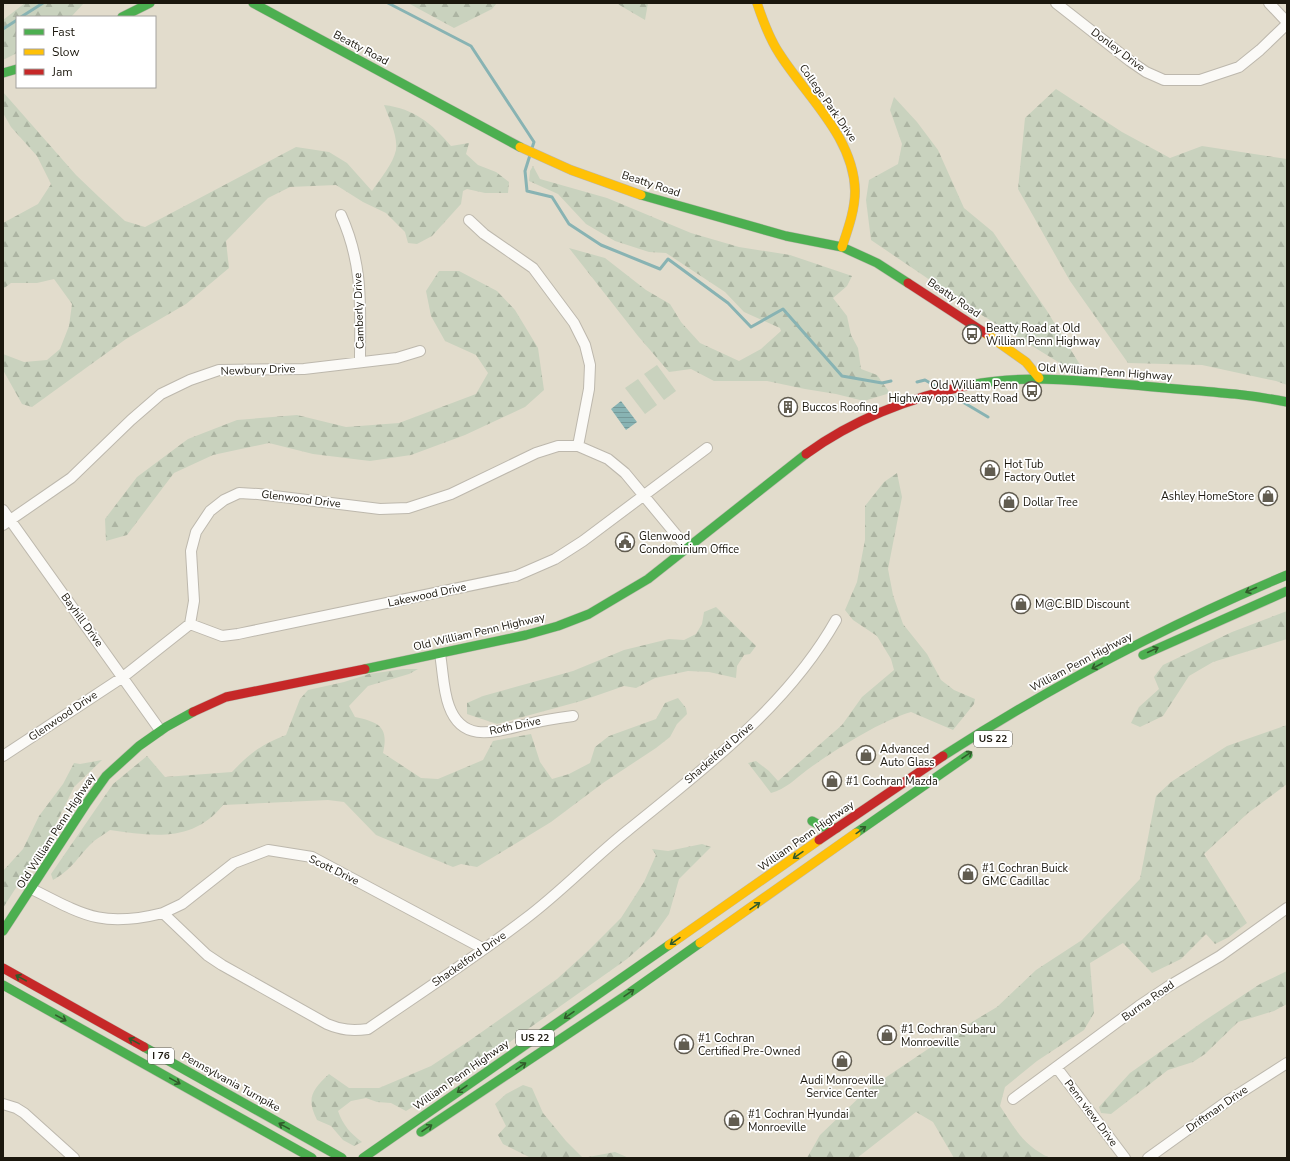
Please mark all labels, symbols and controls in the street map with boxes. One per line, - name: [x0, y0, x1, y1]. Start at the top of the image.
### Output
- legend: [16, 16, 156, 88]
- text: Fast: [52, 24, 75, 40]
- street label: Donley Drive: [1088, 25, 1148, 75]
- street label: Beatty Road: [331, 27, 391, 69]
- text: Slow: [52, 44, 80, 60]
- street label: College Park Drive: [796, 61, 860, 145]
- text: Jam: [51, 64, 73, 80]
- street label: Beatty Road: [620, 167, 682, 201]
- street label: Camberly Drive: [350, 272, 368, 349]
- street label: Beatty Road: [925, 275, 983, 321]
- place label: Beatty Road at Old William Penn Highway: [986, 321, 1100, 349]
- bus stop icon: Beatty Road at Old William Penn Highway: [961, 323, 983, 345]
- street label: Old William Penn Highway: [1037, 360, 1173, 384]
- street label: Newbury Drive: [220, 361, 296, 379]
- place label: Old William Penn Highway opp Beatty Road: [888, 378, 1018, 406]
- bus stop icon: Old William Penn Highway opp Beatty Road: [1021, 380, 1043, 402]
- building icon: Buccos Roofing: [777, 396, 799, 418]
- place label: Buccos Roofing: [802, 400, 878, 415]
- place label: Hot Tub Factory Outlet: [1004, 457, 1075, 485]
- shop icon: Hot Tub Factory Outlet: [979, 459, 1001, 481]
- shop icon: Ashley HomeStore: [1257, 485, 1279, 507]
- street label: Glenwood Drive: [260, 487, 342, 511]
- place label: Ashley HomeStore: [1161, 489, 1254, 504]
- shop icon: Dollar Tree: [998, 491, 1020, 513]
- place label: Dollar Tree: [1023, 495, 1078, 510]
- place label: Glenwood Condominium Office: [639, 529, 739, 557]
- public building icon: Glenwood Condominium Office: [614, 531, 636, 553]
- street label: Lakewood Drive: [386, 579, 468, 611]
- one-way arrow: [1246, 587, 1258, 594]
- street label: Bayhill Drive: [57, 590, 107, 650]
- shop icon: M@C.BID Discount: [1010, 593, 1032, 615]
- place label: M@C.BID Discount: [1035, 597, 1130, 612]
- street label: Old William Penn Highway: [412, 609, 547, 654]
- street label: William Penn Highway: [1027, 628, 1135, 695]
- one-way arrow: [1147, 646, 1159, 653]
- one-way arrow: [1091, 663, 1103, 670]
- street label: Glenwood Drive: [26, 687, 100, 745]
- street label: Roth Drive: [488, 713, 542, 739]
- street label: Shackelford Drive: [681, 719, 757, 787]
- road number: US 22: [974, 731, 1012, 747]
- place label: Advanced Auto Glass: [880, 742, 935, 770]
- shop icon: Advanced Auto Glass: [855, 744, 877, 766]
- one-way arrow: [961, 751, 972, 759]
- street label: Old William Penn Highway: [13, 770, 99, 892]
- shop icon: #1 Cochran Mazda: [821, 770, 843, 792]
- place label: #1 Cochran Mazda: [846, 774, 938, 789]
- street label: William Penn Highway: [755, 797, 857, 875]
- one-way arrow: [855, 826, 866, 834]
- street label: Scott Drive: [306, 851, 362, 889]
- one-way arrow: [793, 851, 804, 859]
- place label: #1 Cochran Buick GMC Cadillac: [982, 861, 1069, 889]
- shop icon: #1 Cochran Buick GMC Cadillac: [957, 863, 979, 885]
- one-way arrow: [749, 902, 760, 910]
- street label: Shackelford Drive: [429, 928, 509, 990]
- one-way arrow: [670, 937, 681, 945]
- one-way arrow: [15, 974, 27, 981]
- street label: Burma Road: [1119, 977, 1177, 1025]
- one-way arrow: [623, 989, 634, 997]
- one-way arrow: [563, 1011, 574, 1019]
- one-way arrow: [55, 1015, 67, 1022]
- place label: #1 Cochran Subaru Monroeville: [901, 1022, 996, 1050]
- shop icon: #1 Cochran Subaru Monroeville: [876, 1024, 898, 1046]
- road number: US 22: [516, 1030, 554, 1046]
- place label: #1 Cochran Certified Pre-Owned: [698, 1031, 800, 1059]
- shop icon: #1 Cochran Certified Pre-Owned: [673, 1033, 695, 1055]
- street label: William Penn Highway: [410, 1036, 512, 1114]
- one-way arrow: [129, 1037, 141, 1045]
- road number: I 76: [148, 1048, 174, 1064]
- street label: Pennsylvania Turnpike: [179, 1049, 283, 1115]
- shop icon: Audi Monroeville Service Center: [831, 1050, 853, 1072]
- one-way arrow: [515, 1062, 526, 1070]
- place label: Audi Monroeville Service Center: [800, 1073, 884, 1101]
- street label: Penn view Drive: [1061, 1077, 1121, 1150]
- one-way arrow: [169, 1078, 181, 1086]
- street label: Driftman Drive: [1183, 1082, 1251, 1136]
- one-way arrow: [457, 1085, 468, 1093]
- place label: #1 Cochran Hyundai Monroeville: [748, 1107, 849, 1135]
- shop icon: #1 Cochran Hyundai Monroeville: [723, 1109, 745, 1131]
- one-way arrow: [279, 1121, 291, 1129]
- one-way arrow: [421, 1124, 432, 1132]

